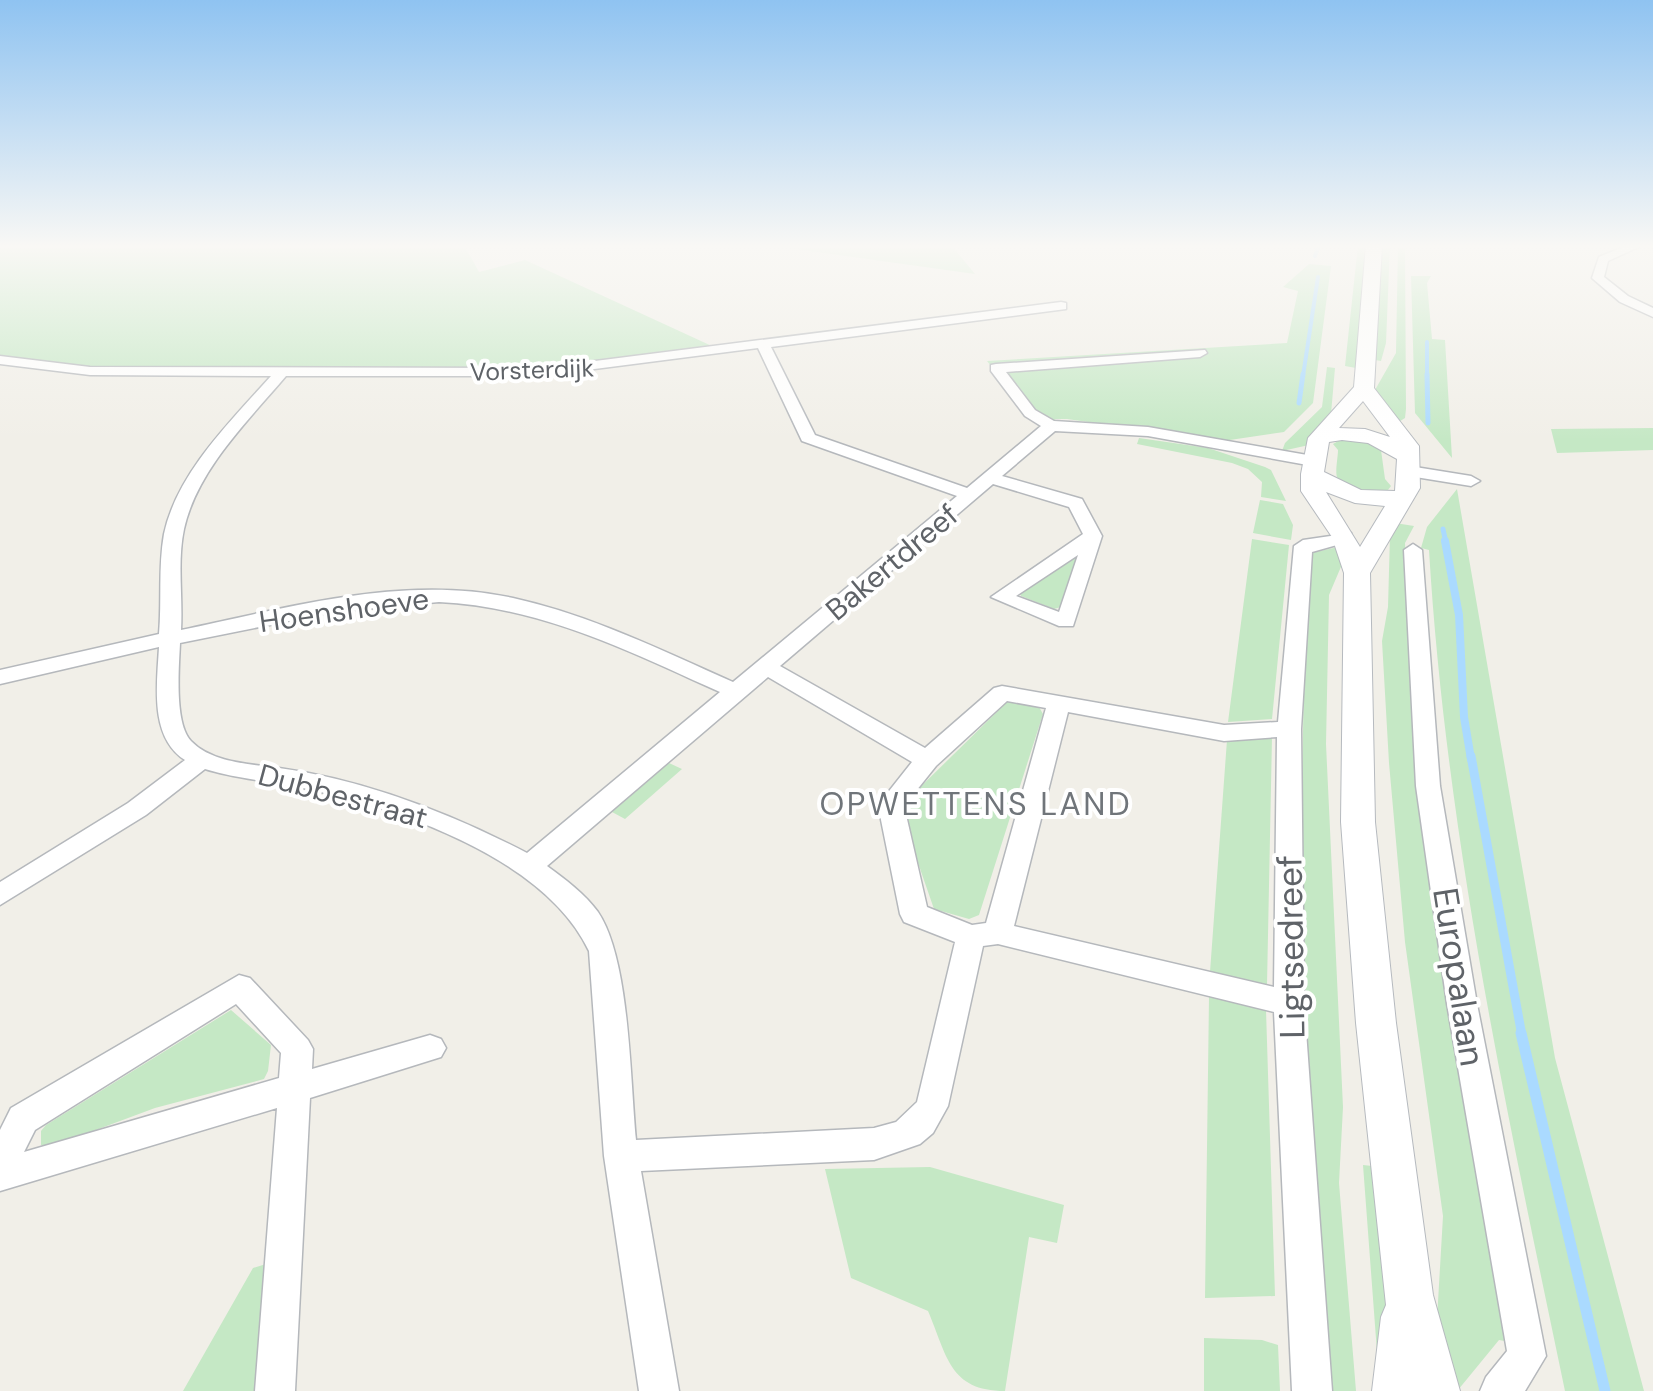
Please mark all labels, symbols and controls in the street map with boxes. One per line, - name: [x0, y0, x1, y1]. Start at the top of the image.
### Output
- street label: Vorsterdijk: [469, 351, 595, 389]
- street label: Bakertdreef: [818, 495, 966, 629]
- street label: Hoenshoeve: [257, 579, 431, 641]
- street label: Dubbestraat: [254, 755, 432, 837]
- district label: OPWETTENS LAND: [820, 783, 1132, 825]
- street label: Ligtsedreef: [1266, 855, 1316, 1039]
- street label: Europalaan: [1422, 885, 1496, 1069]

